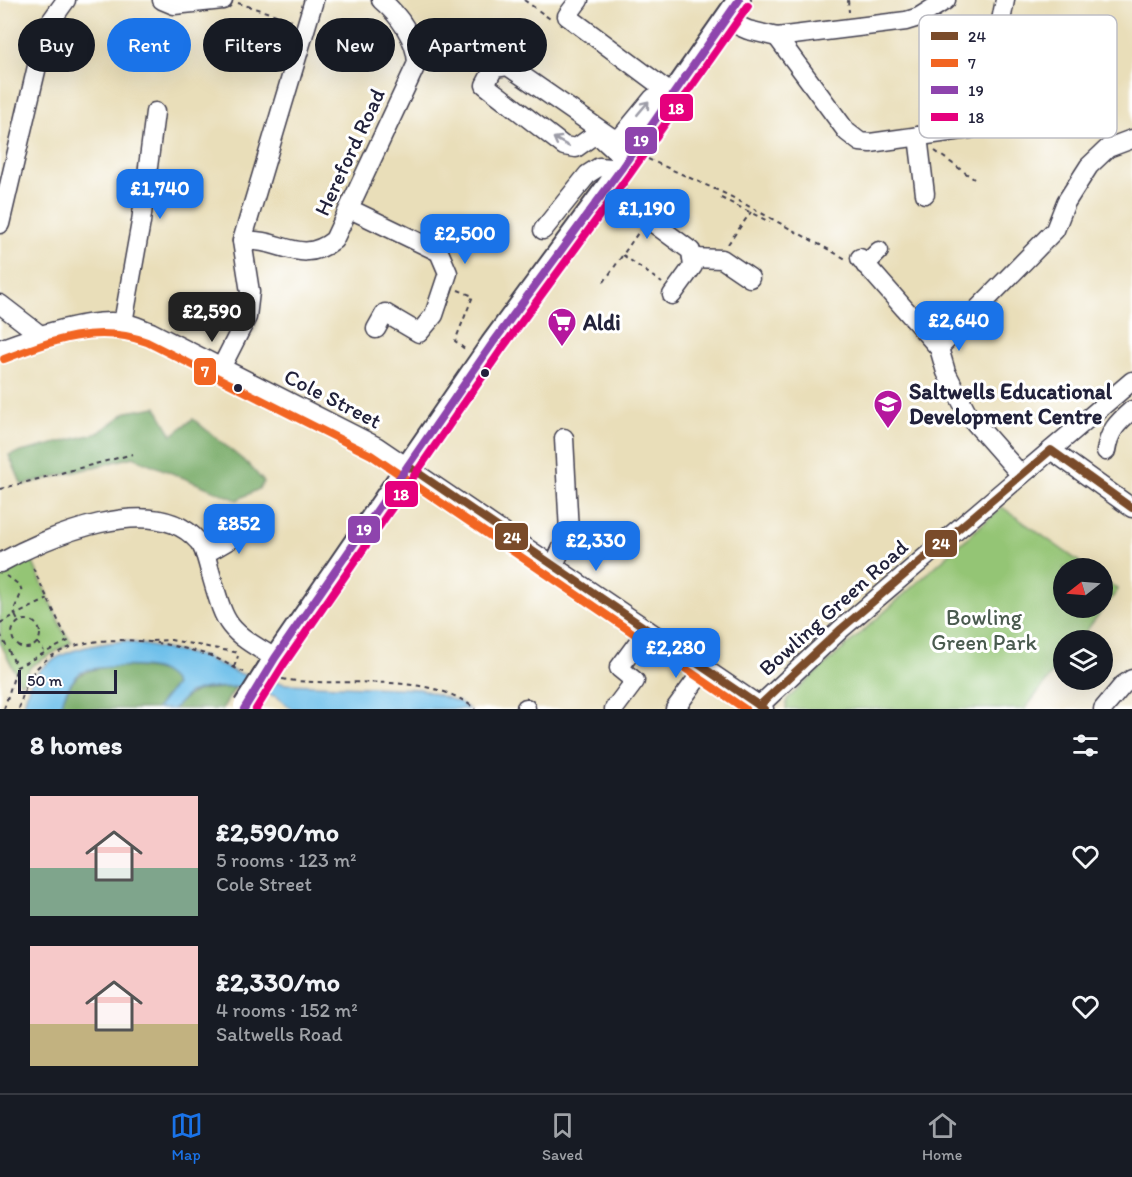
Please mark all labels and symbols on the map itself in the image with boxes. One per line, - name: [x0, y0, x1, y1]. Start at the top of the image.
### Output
- legend: [919, 15, 1117, 138]
- text: 24: [968, 27, 986, 46]
- text: 7: [968, 54, 976, 73]
- text: 19: [968, 81, 984, 100]
- street label: Hereford Road: [308, 84, 391, 220]
- line badge: 18: [659, 93, 694, 122]
- text: 18: [668, 99, 684, 118]
- one-way arrow: [637, 100, 650, 116]
- text: 18: [968, 108, 984, 127]
- line badge: 19: [624, 126, 658, 155]
- text: 19: [633, 131, 649, 150]
- one-way arrow: [553, 136, 570, 148]
- pin: £1,740: [111, 169, 209, 220]
- pin: £1,190: [598, 189, 696, 240]
- pin: £2,500: [416, 214, 514, 265]
- pin: £2,590: [163, 292, 261, 343]
- pin: £2,640: [910, 301, 1008, 352]
- supermarket icon: Aldi: [546, 306, 578, 348]
- place label: Aldi: [582, 309, 621, 336]
- line badge: 7: [193, 357, 217, 386]
- text: 7: [200, 362, 209, 381]
- street label: Cole Street: [280, 362, 386, 434]
- unlabelled marker: [479, 367, 491, 379]
- place label: Saltwells Educational Development Centre: [909, 378, 1113, 430]
- unlabelled marker: [232, 382, 244, 394]
- school or university icon: Saltwells Educational Development Centre: [872, 388, 904, 430]
- line badge: 18: [384, 480, 419, 508]
- text: 18: [393, 485, 409, 504]
- pin: £852: [203, 504, 275, 555]
- line badge: 19: [347, 515, 381, 544]
- text: 19: [356, 520, 372, 539]
- pin: £2,330: [547, 521, 645, 572]
- line badge: 24: [494, 522, 529, 551]
- text: 24: [503, 528, 521, 547]
- line badge: 24: [924, 529, 958, 558]
- street label: Bowling Green Road: [753, 533, 913, 681]
- text: 24: [932, 534, 950, 553]
- north arrow: [1053, 558, 1113, 618]
- park label: Bowling Green Park: [931, 604, 1037, 656]
- pin: £2,280: [627, 628, 725, 679]
- scale bar: [18, 667, 117, 694]

